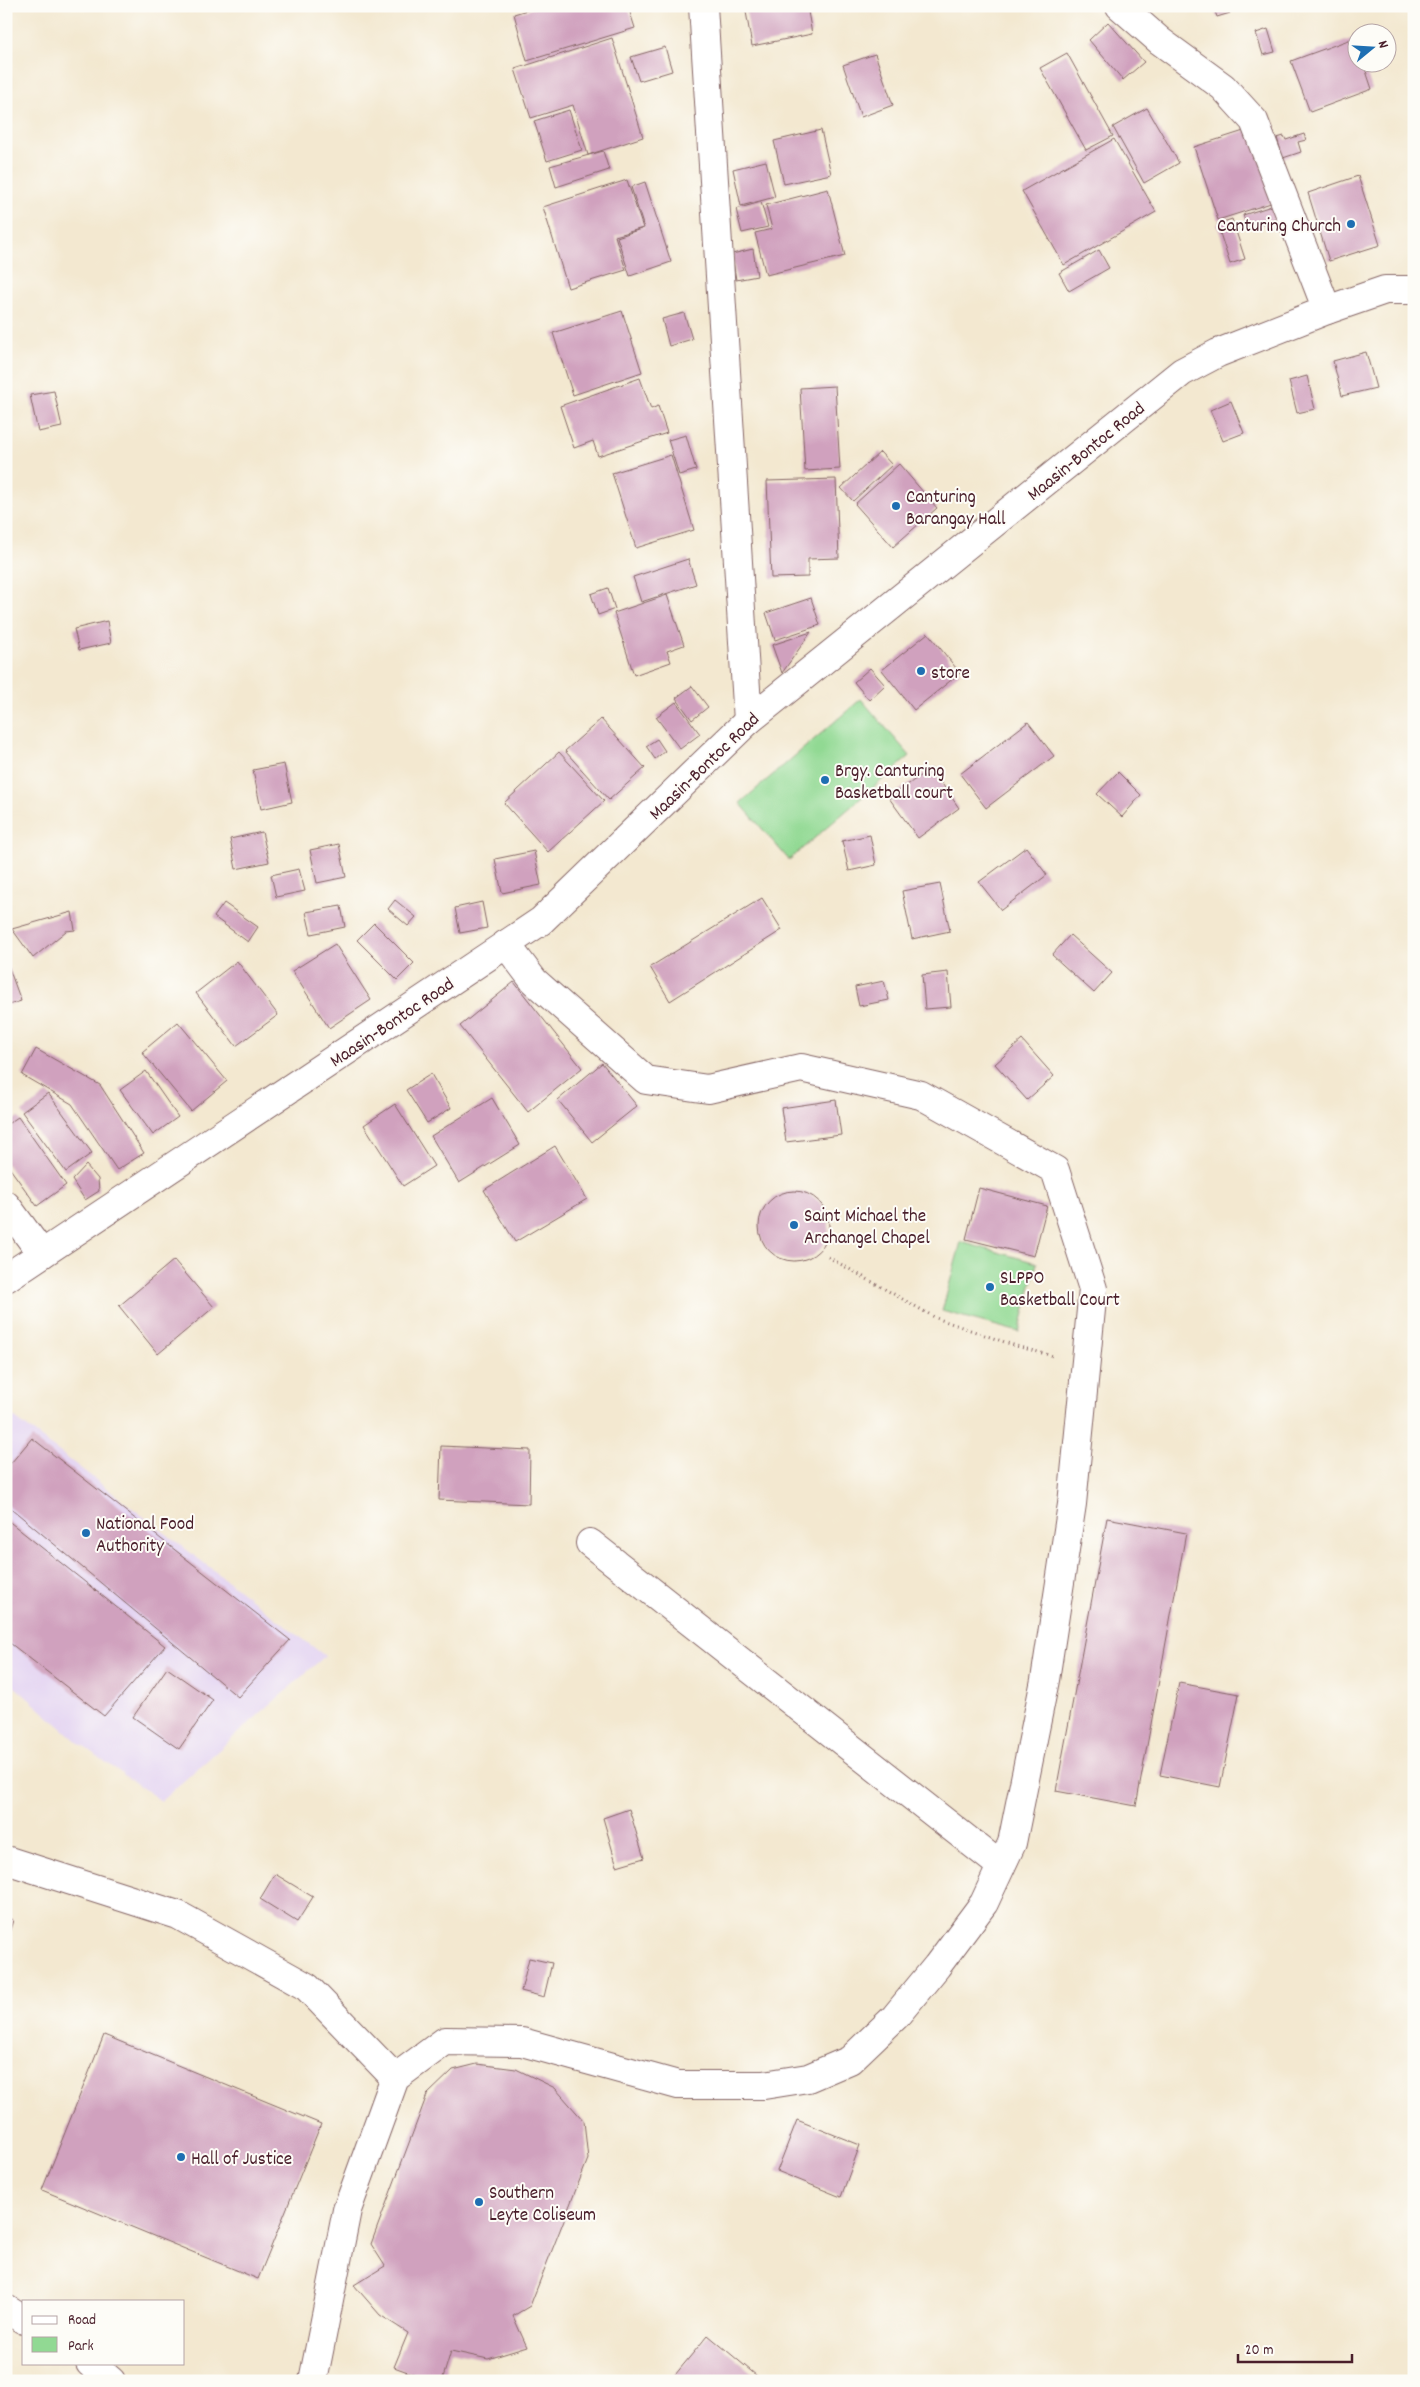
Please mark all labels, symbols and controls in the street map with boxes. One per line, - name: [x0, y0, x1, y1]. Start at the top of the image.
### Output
- north arrow: [1348, 22, 1398, 72]
- text: N: [1372, 38, 1393, 51]
- place label: Canturing Church: [1217, 214, 1341, 241]
- marker: Canturing Church: [1345, 218, 1357, 230]
- street label: Maasin-Bontoc Road: [1022, 397, 1152, 509]
- place label: Canturing Barangay Hall: [906, 485, 1006, 534]
- marker: Canturing Barangay Hall: [890, 500, 902, 512]
- place label: store: [931, 661, 970, 688]
- marker: store: [915, 665, 927, 677]
- street label: Maasin-Bontoc Road: [644, 707, 767, 828]
- place label: Brgy. Canturing Basketball court: [835, 759, 953, 808]
- marker: Brgy. Canturing Basketball court: [819, 774, 831, 786]
- street label: Maasin-Bontoc Road: [325, 972, 461, 1076]
- place label: Saint Michael the Archangel Chapel: [804, 1204, 930, 1253]
- marker: Saint Michael the Archangel Chapel: [788, 1219, 800, 1231]
- place label: SLPPO Basketball Court: [1000, 1266, 1120, 1315]
- marker: SLPPO Basketball Court: [984, 1281, 996, 1293]
- place label: National Food Authority: [96, 1512, 194, 1561]
- marker: National Food Authority: [80, 1527, 92, 1539]
- place label: Hall of Justice: [191, 2147, 292, 2174]
- marker: Hall of Justice: [175, 2151, 187, 2163]
- place label: Southern Leyte Coliseum: [489, 2181, 596, 2230]
- marker: Southern Leyte Coliseum: [473, 2196, 485, 2208]
- legend: [22, 2300, 185, 2364]
- text: Road: [68, 2310, 96, 2332]
- scale bar: [1238, 2332, 1351, 2364]
- text: Park: [68, 2336, 94, 2358]
- text: 20 m: [1245, 2340, 1273, 2362]

